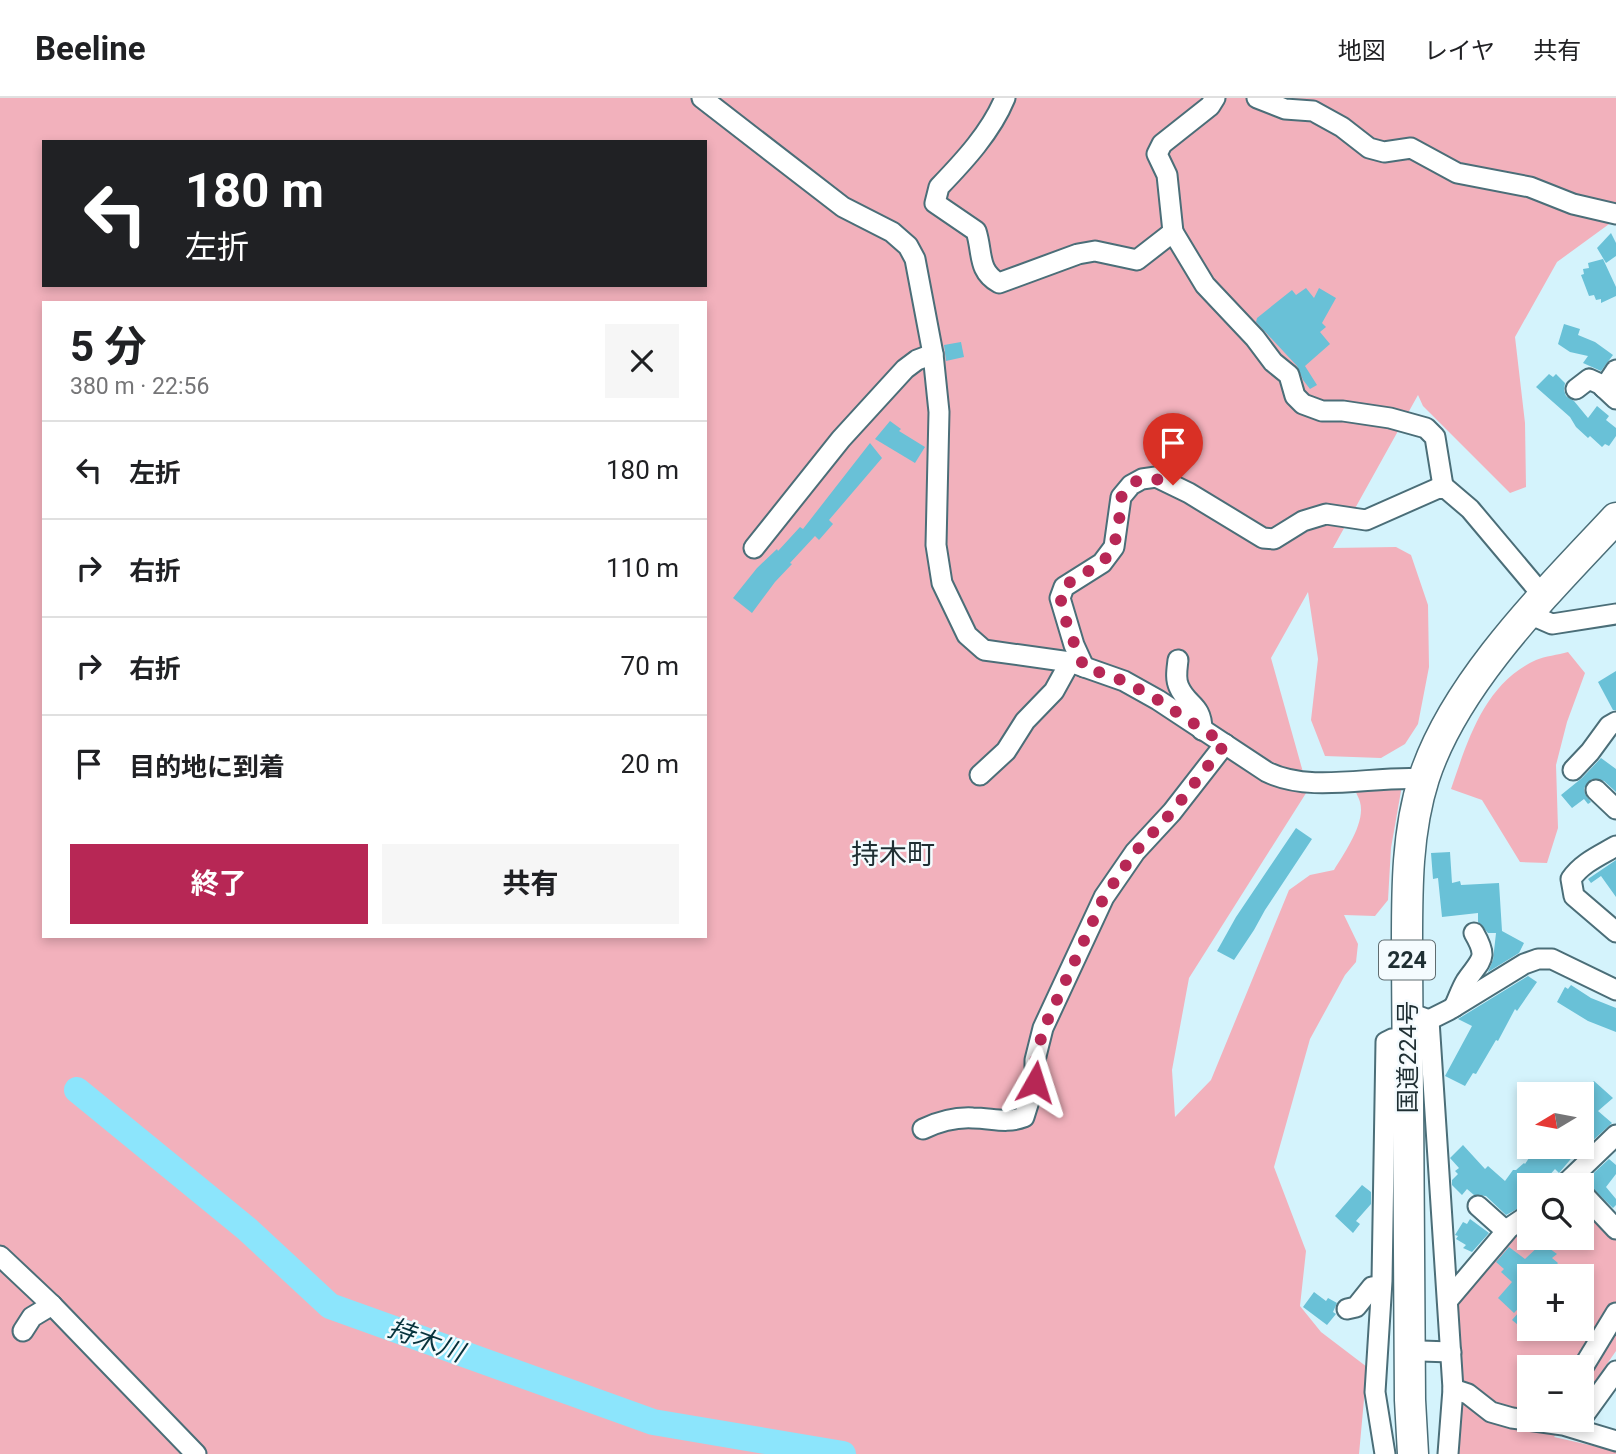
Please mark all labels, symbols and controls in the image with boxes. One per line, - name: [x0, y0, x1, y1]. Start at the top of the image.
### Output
- text: Beeline: [35, 29, 146, 68]
- text: 地図: [1338, 37, 1386, 65]
- text: レイヤ: [1424, 37, 1495, 65]
- text: 共有: [1533, 37, 1581, 65]
- text: 180 m: [185, 162, 324, 219]
- icon: left: [70, 168, 161, 259]
- text: 左折: [185, 228, 249, 266]
- text: 5 分: [70, 322, 147, 371]
- button: close: [605, 324, 679, 398]
- text: 380 m · 22:56: [70, 373, 209, 400]
- pin: [1143, 413, 1203, 485]
- icon: arrive: [1154, 424, 1192, 462]
- icon: left: [70, 451, 108, 489]
- text: 180 m: [606, 455, 679, 485]
- text: 左折: [129, 458, 181, 488]
- icon: right: [70, 549, 108, 587]
- text: 110 m: [606, 553, 679, 583]
- text: 右折: [129, 556, 181, 586]
- icon: right: [70, 647, 108, 685]
- text: 70 m: [621, 651, 679, 681]
- text: 右折: [129, 654, 181, 684]
- icon: arrive: [70, 745, 108, 783]
- text: 20 m: [621, 749, 679, 779]
- text: 目的地に到着: [129, 752, 285, 782]
- district label: 持木町: [851, 838, 935, 871]
- button: 終了: [70, 844, 368, 924]
- button: 共有: [382, 844, 679, 924]
- road number: 224: [1379, 940, 1435, 980]
- street label: 国道224号: [1394, 1001, 1422, 1113]
- position arrow: [998, 1045, 1072, 1119]
- north arrow: [1517, 1082, 1594, 1158]
- map controls: [1517, 1082, 1594, 1432]
- button: search: [1517, 1173, 1594, 1250]
- button: +: [1517, 1264, 1594, 1341]
- water label: 持木川: [384, 1313, 471, 1368]
- button: −: [1517, 1355, 1594, 1432]

